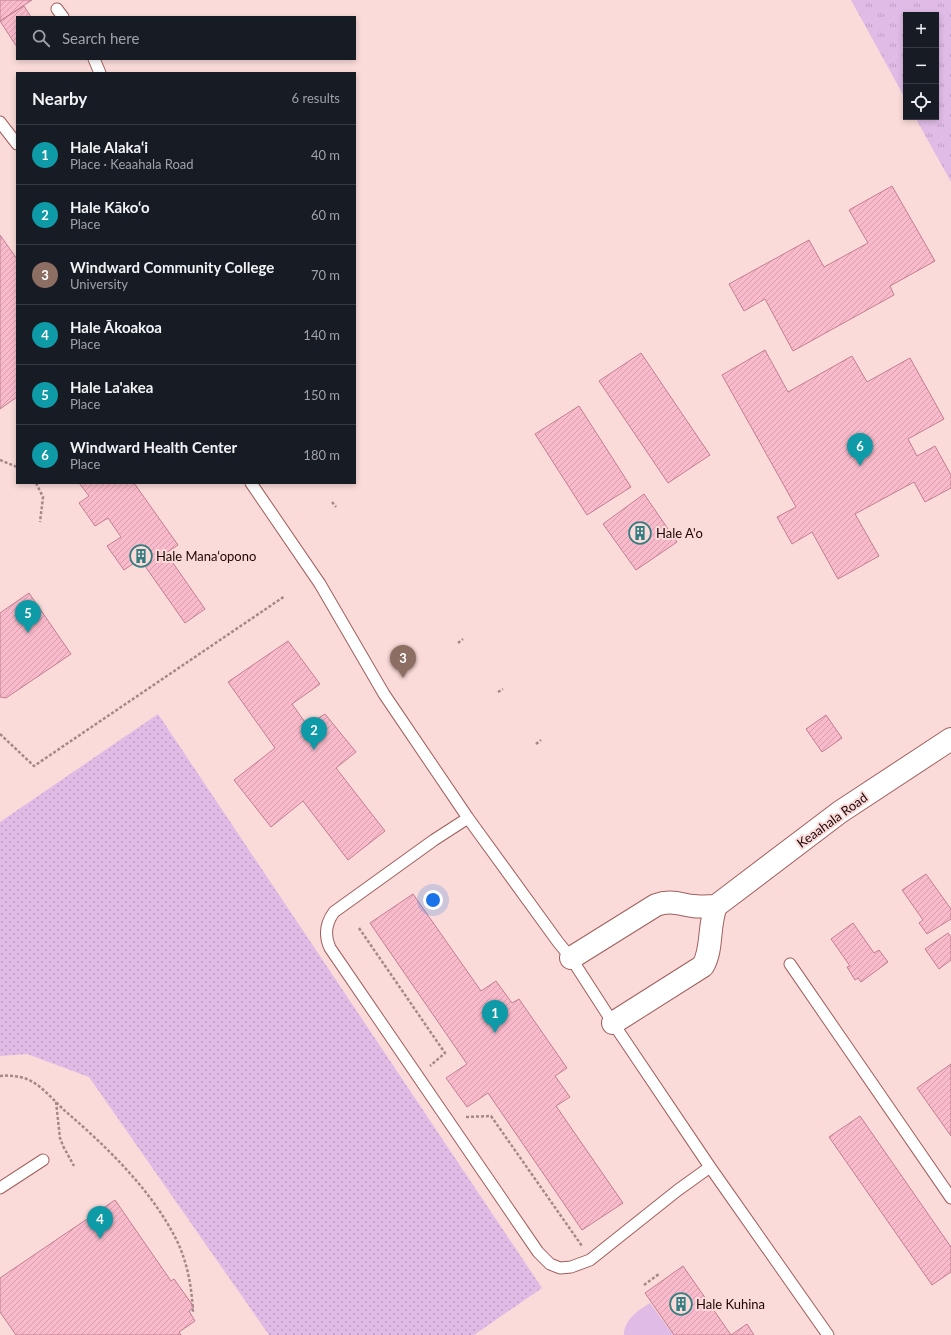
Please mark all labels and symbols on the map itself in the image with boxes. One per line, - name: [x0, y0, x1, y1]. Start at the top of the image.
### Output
- pin: 6: [847, 433, 873, 466]
- building icon: Hale A'o: [627, 520, 653, 546]
- place label: Hale A'o: [656, 525, 703, 541]
- building icon: Hale Mana‘opono: [128, 543, 154, 569]
- place label: Hale Mana‘opono: [156, 548, 256, 564]
- pin: 5: [15, 600, 41, 633]
- pin: 3: [390, 645, 416, 678]
- pin: 2: [301, 717, 327, 750]
- street label: Keaahala Road: [794, 789, 870, 851]
- your location: [423, 890, 443, 910]
- pin: 1: [482, 1000, 508, 1033]
- pin: 4: [87, 1206, 113, 1239]
- building icon: Hale Kuhina: [668, 1291, 694, 1317]
- place label: Hale Kuhina: [696, 1296, 765, 1312]

